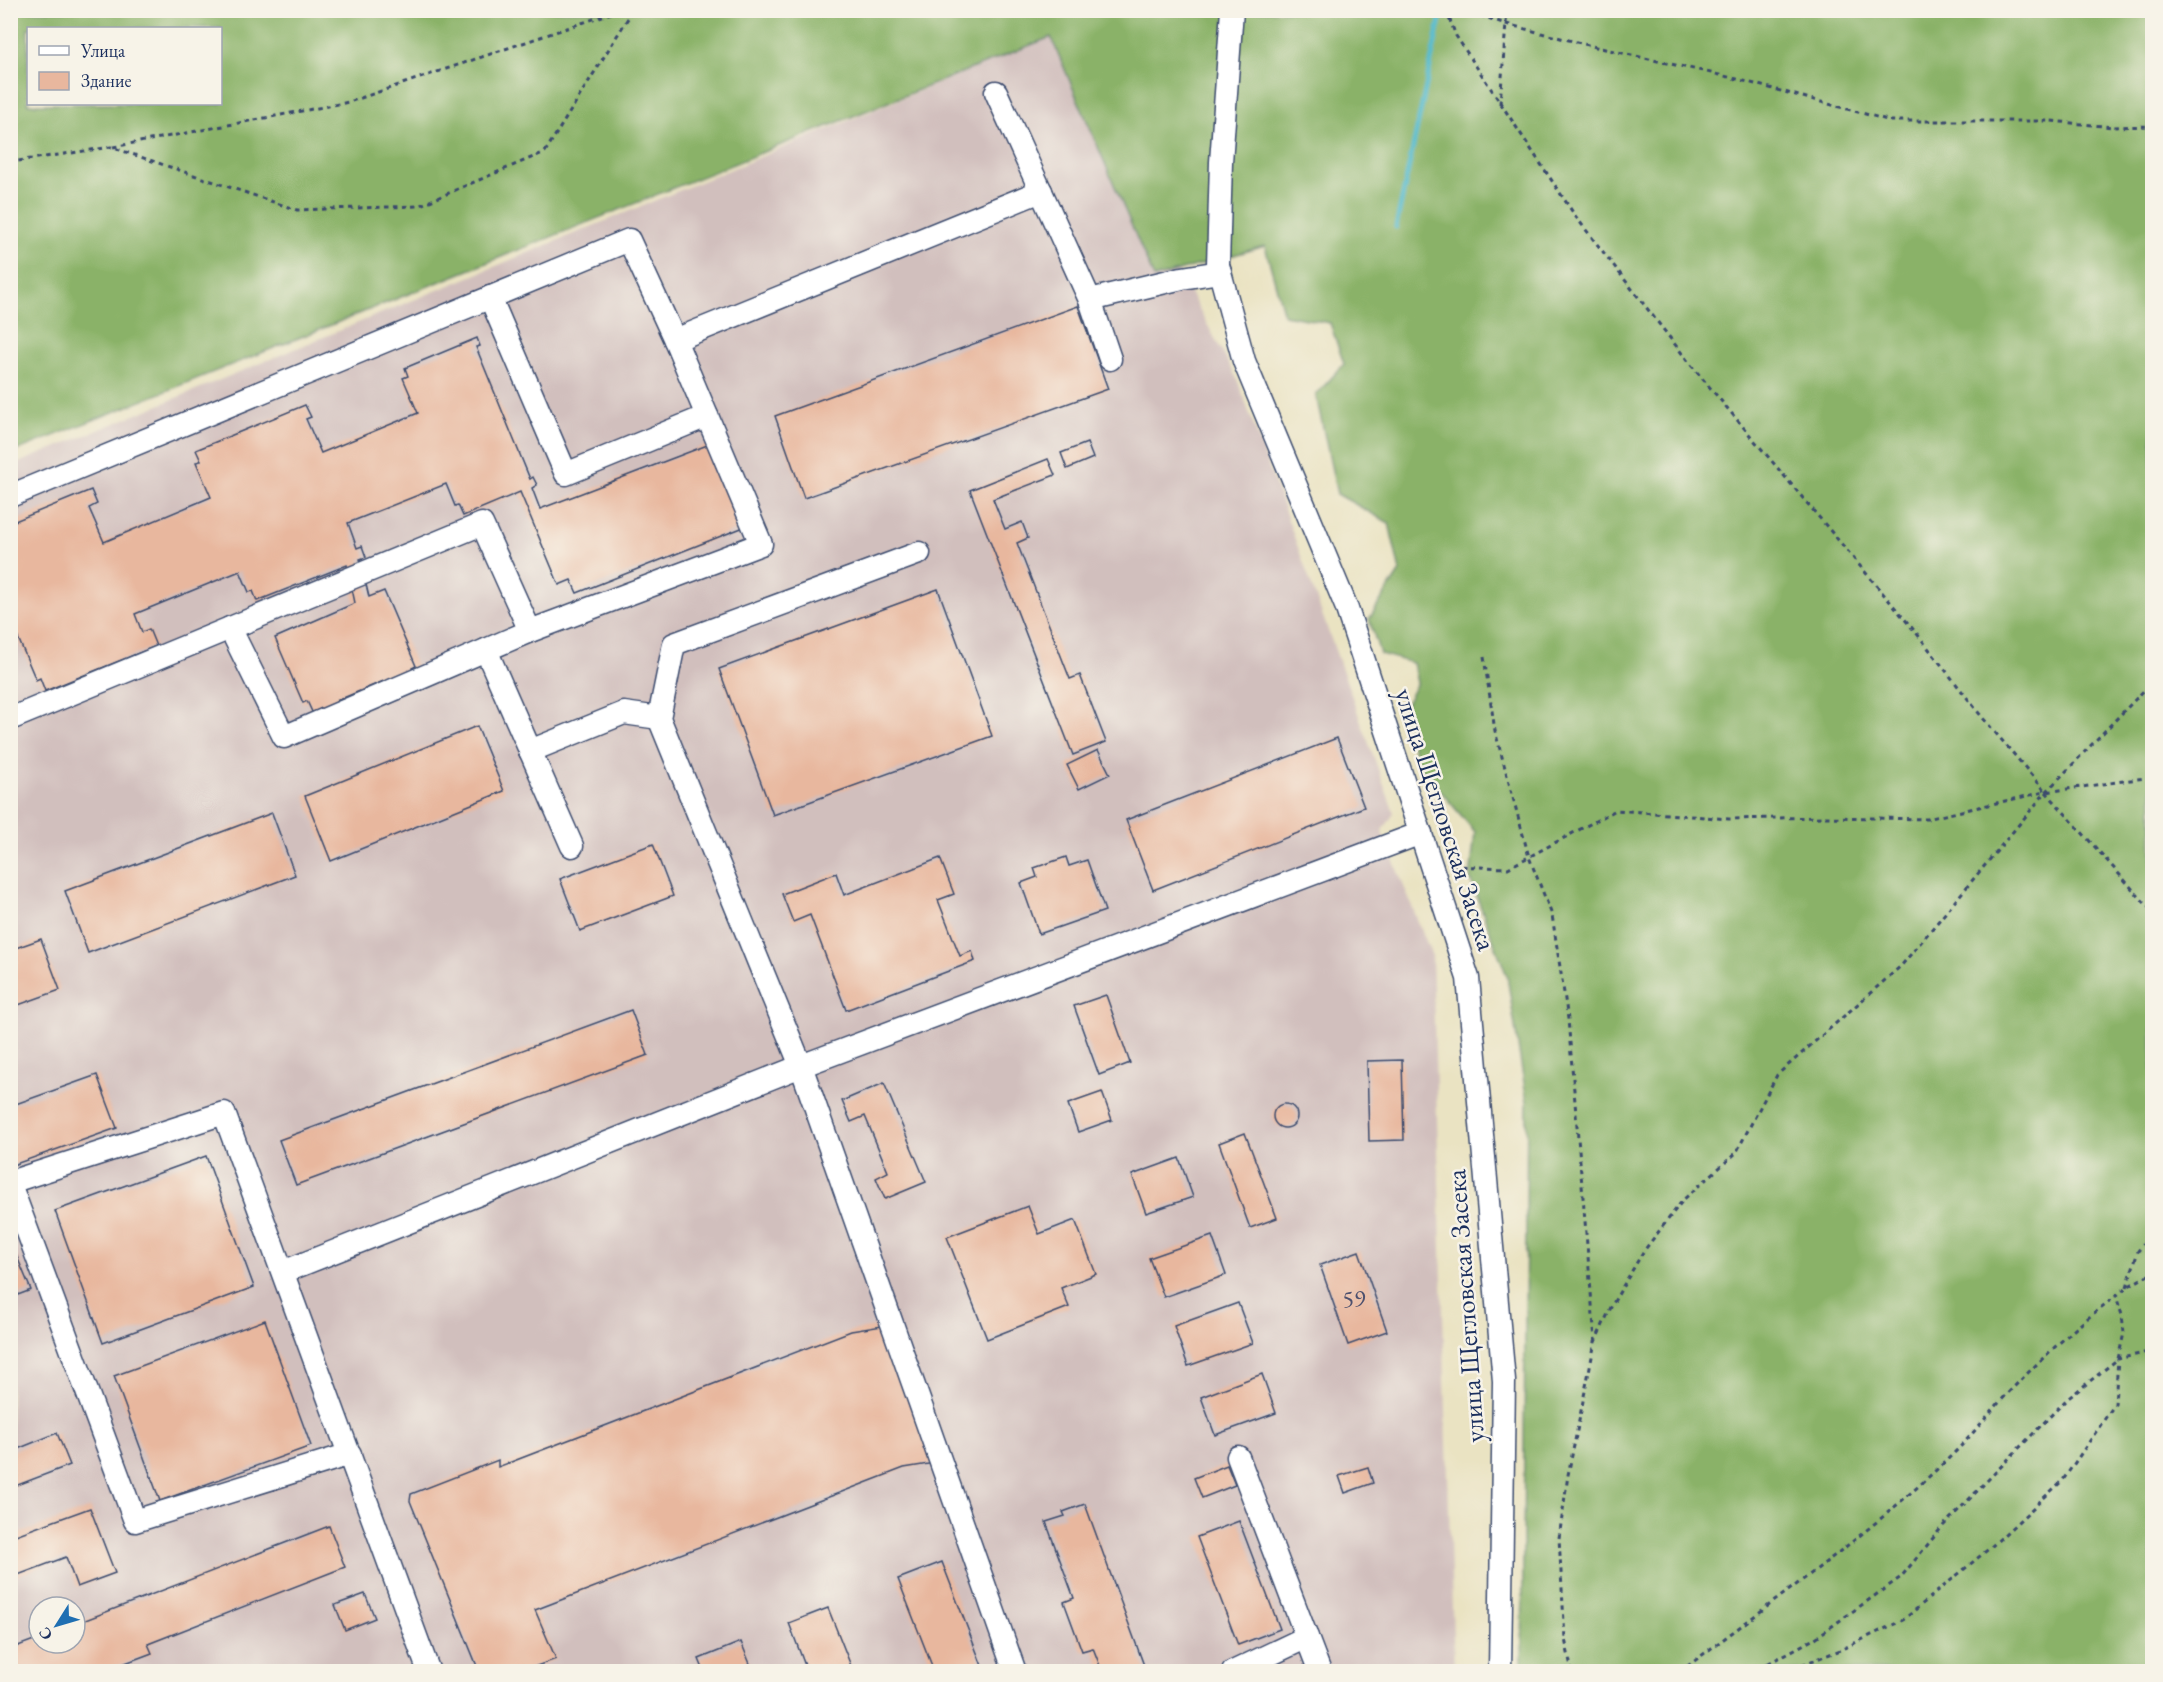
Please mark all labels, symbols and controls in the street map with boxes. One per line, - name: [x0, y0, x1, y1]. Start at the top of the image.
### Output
- legend: [27, 27, 222, 105]
- text: Улица: [80, 39, 126, 62]
- text: Здание: [81, 69, 131, 92]
- street label: улица Щегловская Засека: [1387, 683, 1505, 955]
- street label: улица Щегловская Засека: [1438, 1168, 1492, 1444]
- house number: 59: [1342, 1283, 1366, 1314]
- north arrow: [27, 1595, 87, 1655]
- text: С: [34, 1623, 57, 1645]

